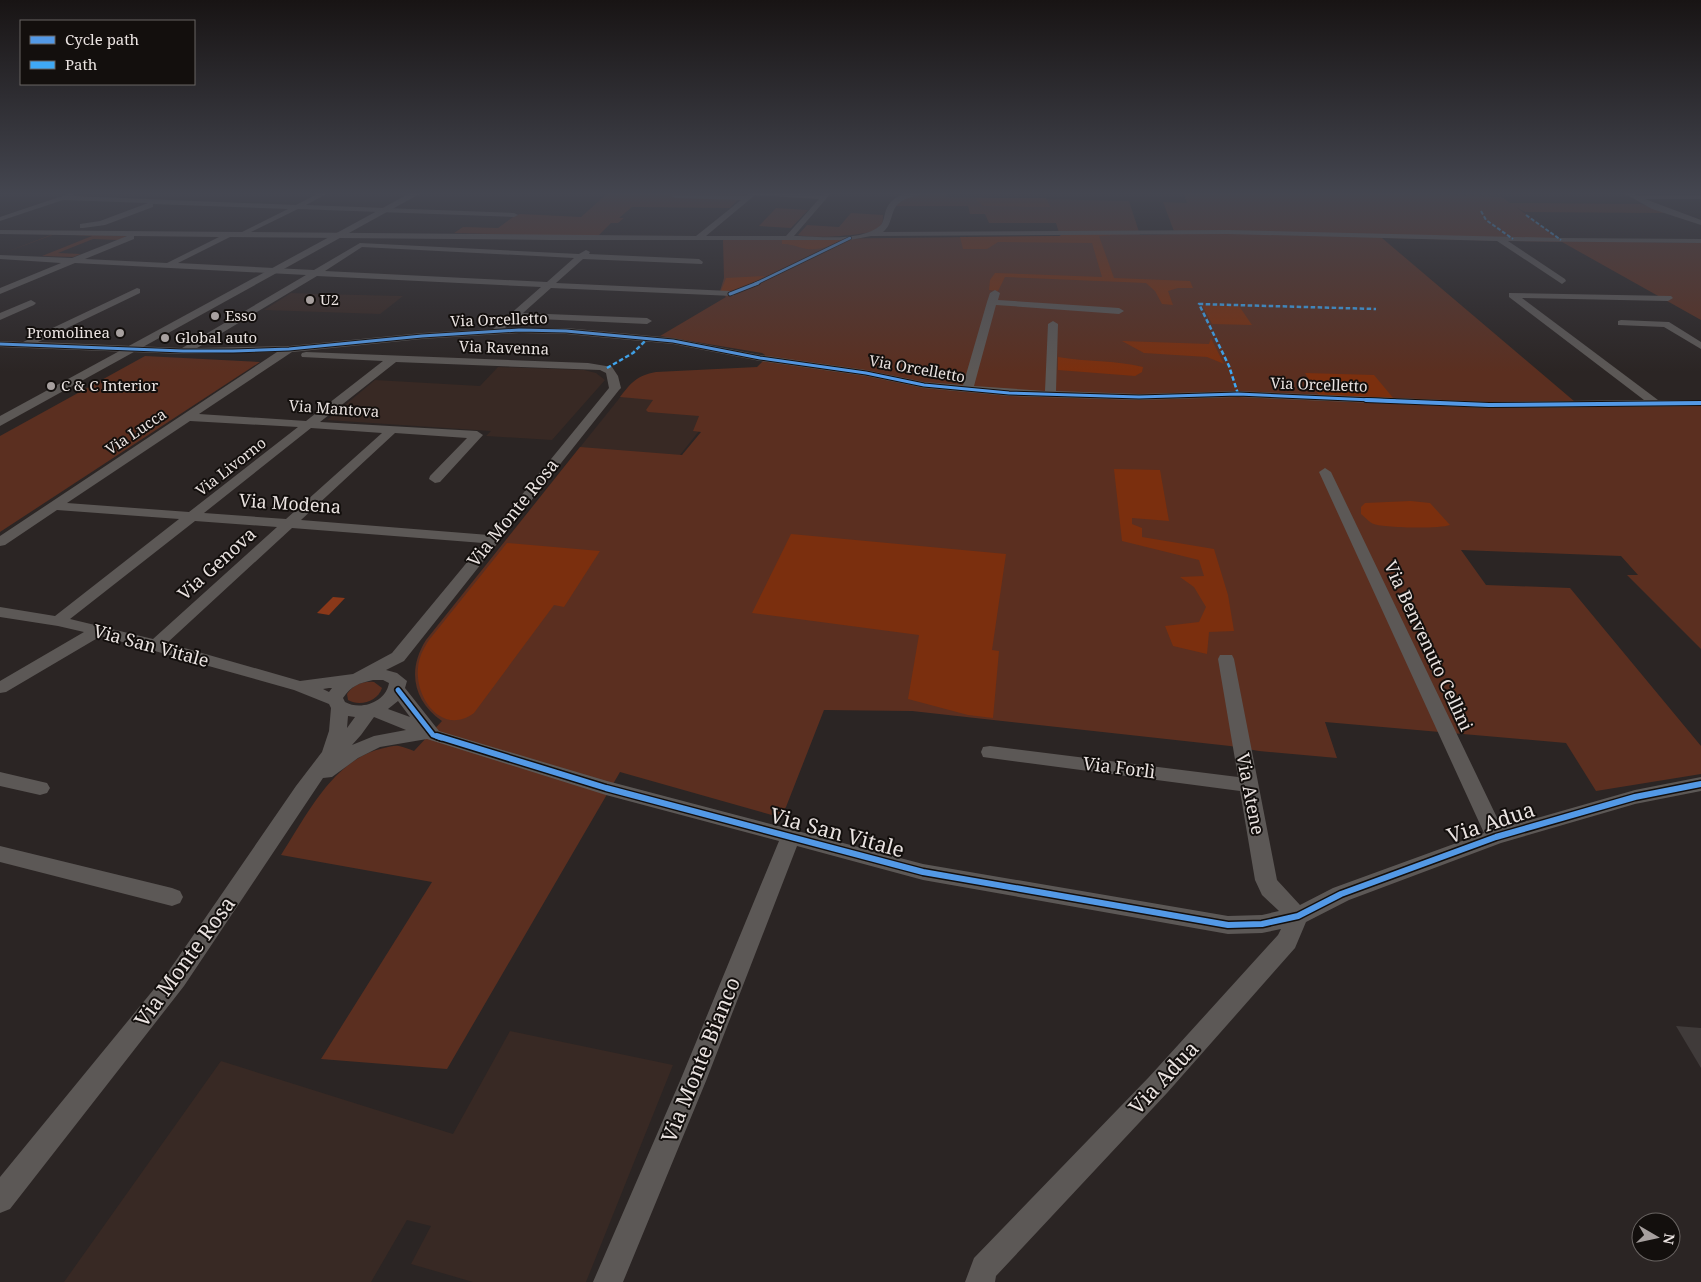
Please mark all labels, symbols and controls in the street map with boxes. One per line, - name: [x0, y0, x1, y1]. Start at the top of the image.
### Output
- legend: [20, 20, 195, 85]
- text: Cycle path: [65, 29, 140, 49]
- text: Path: [65, 54, 98, 74]
- place label: U2: [320, 289, 339, 309]
- marker: U2: [304, 294, 316, 306]
- place label: Esso: [225, 305, 257, 325]
- street label: Via Orcelletto: [450, 307, 548, 331]
- marker: Esso: [209, 310, 221, 322]
- place label: Promolinea: [27, 322, 110, 342]
- marker: Promolinea: [114, 327, 126, 339]
- place label: Global auto: [175, 327, 257, 347]
- marker: Global auto: [159, 332, 171, 344]
- street label: Via Ravenna: [459, 335, 549, 359]
- street label: Via Orcelletto: [867, 350, 967, 386]
- street label: Via Orcelletto: [1270, 372, 1368, 396]
- place label: C & C Interior: [61, 375, 158, 395]
- marker: C & C Interior: [45, 380, 57, 392]
- street label: Via Mantova: [288, 395, 380, 421]
- street label: Via Lucca: [101, 403, 170, 459]
- street label: Via Livorno: [191, 432, 270, 500]
- street label: Via Monte Rosa: [461, 453, 563, 571]
- street label: Via Modena: [238, 487, 342, 519]
- street label: Via Genova: [172, 522, 261, 605]
- street label: Via Benvenuto Cellini: [1379, 557, 1479, 735]
- street label: Via San Vitale: [91, 618, 212, 672]
- street label: Via Forlì: [1082, 751, 1157, 783]
- street label: Via Atene: [1231, 751, 1271, 837]
- street label: Via Adua: [1443, 795, 1538, 849]
- street label: Via San Vitale: [767, 801, 908, 863]
- street label: Via Monte Rosa: [127, 891, 241, 1032]
- street label: Via Monte Bianco: [654, 973, 746, 1146]
- street label: Via Adua: [1122, 1035, 1204, 1120]
- north arrow: [1631, 1212, 1681, 1262]
- text: N: [1659, 1232, 1680, 1246]

